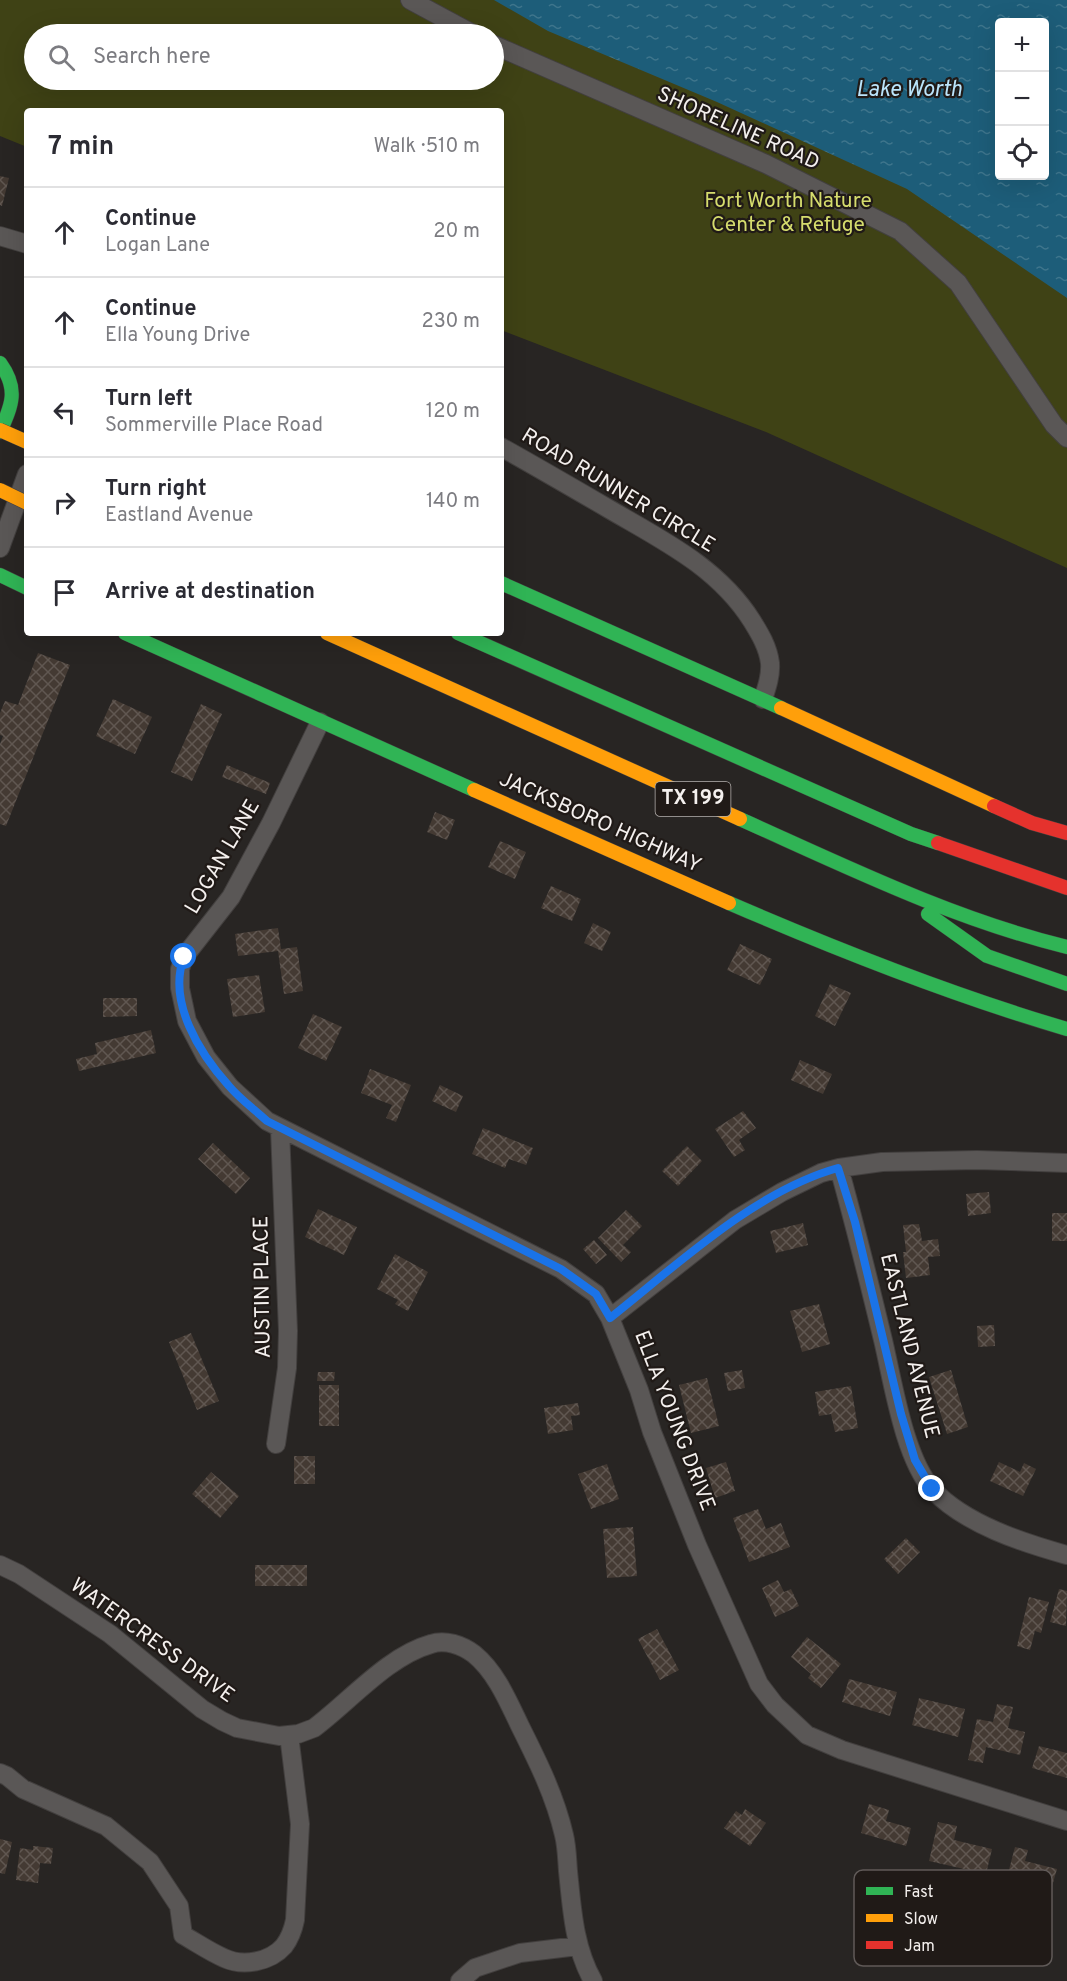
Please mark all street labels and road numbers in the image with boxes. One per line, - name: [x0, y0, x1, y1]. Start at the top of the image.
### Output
- street label: SHORELINE ROAD: [652, 81, 824, 177]
- street label: ROAD RUNNER CIRCLE: [516, 422, 720, 560]
- street label: JACKSBORO HIGHWAY: [495, 766, 705, 880]
- road number: TX 199: [656, 782, 730, 816]
- street label: LOGAN LANE: [179, 795, 267, 919]
- street label: AUSTIN PLACE: [248, 1216, 278, 1358]
- street label: EASTLAND AVENUE: [873, 1251, 945, 1441]
- street label: ELLA YOUNG DRIVE: [627, 1327, 721, 1515]
- street label: WATERCRESS DRIVE: [65, 1572, 239, 1710]

